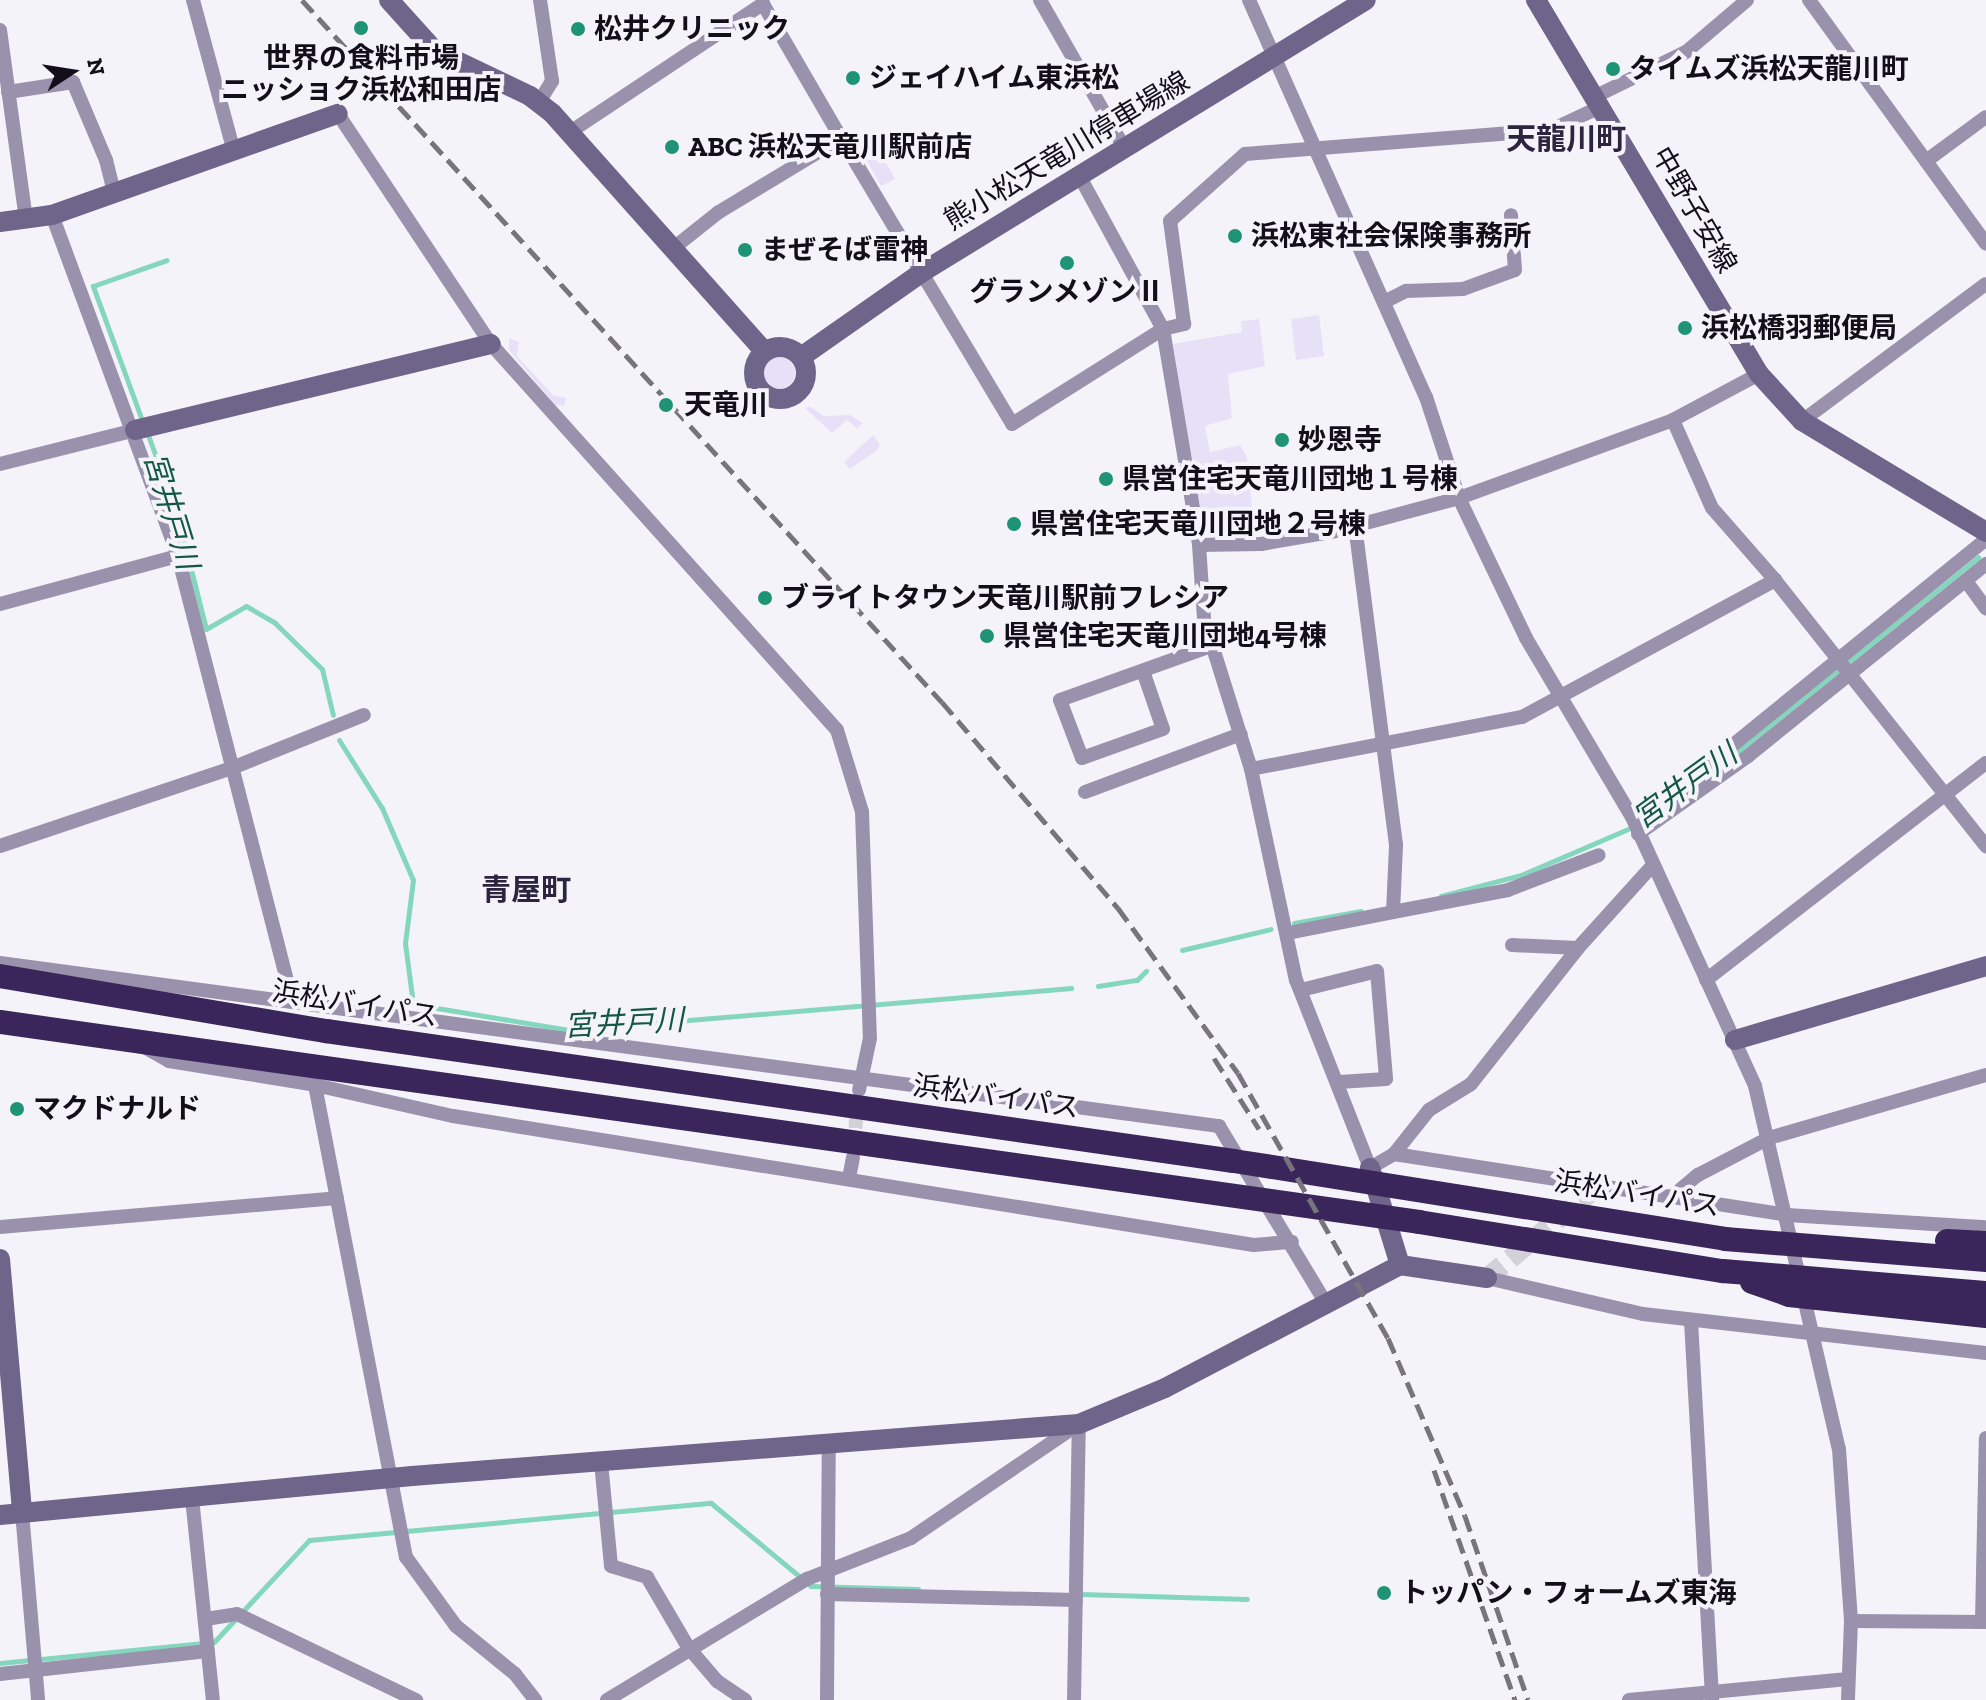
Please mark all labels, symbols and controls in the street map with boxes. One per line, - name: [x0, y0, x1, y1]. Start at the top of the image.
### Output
- place label: 松井クリニック: [594, 12, 790, 46]
- marker: 世界の食料市場 ニッショク浜松和田店: [352, 19, 370, 37]
- marker: 松井クリニック: [569, 20, 587, 38]
- north arrow: [32, 32, 112, 112]
- place label: 世界の食料市場 ニッショク浜松和田店: [221, 41, 501, 107]
- place label: タイムズ浜松天龍川町: [1629, 52, 1909, 86]
- text: N: [81, 56, 111, 78]
- marker: タイムズ浜松天龍川町: [1604, 60, 1622, 78]
- place label: ジェイハイム東浜松: [869, 61, 1121, 95]
- street label: 熊小松天竜川停車場線: [938, 64, 1196, 238]
- marker: ジェイハイム東浜松: [844, 69, 862, 87]
- district label: 天龍川町: [1506, 121, 1626, 157]
- place label: ABC 浜松天竜川駅前店: [688, 130, 972, 164]
- marker: ABC 浜松天竜川駅前店: [663, 138, 681, 156]
- street label: 中野子安線: [1644, 141, 1744, 279]
- place label: 浜松東社会保険事務所: [1251, 219, 1531, 253]
- marker: 浜松東社会保険事務所: [1226, 227, 1244, 245]
- place label: まぜそば雷神: [761, 233, 929, 267]
- marker: まぜそば雷神: [736, 241, 754, 259]
- marker: グランメゾンⅡ: [1058, 254, 1076, 272]
- place label: グランメゾンⅡ: [969, 275, 1165, 309]
- place label: 浜松橋羽郵便局: [1701, 311, 1897, 345]
- marker: 浜松橋羽郵便局: [1676, 319, 1694, 337]
- place label: 天竜川: [684, 388, 768, 422]
- marker: 天竜川: [655, 394, 677, 416]
- place label: 妙恩寺: [1298, 423, 1382, 457]
- marker: 妙恩寺: [1273, 431, 1291, 449]
- water label: 宮井戸川: [136, 448, 206, 574]
- place label: 県営住宅天竜川団地１号棟: [1122, 462, 1458, 496]
- marker: 県営住宅天竜川団地１号棟: [1097, 470, 1115, 488]
- place label: 県営住宅天竜川団地２号棟: [1030, 507, 1366, 541]
- marker: 県営住宅天竜川団地２号棟: [1005, 515, 1023, 533]
- place label: ブライトタウン天竜川駅前フレシア: [781, 581, 1229, 615]
- marker: ブライトタウン天竜川駅前フレシア: [756, 589, 774, 607]
- place label: 県営住宅天竜川団地4号棟: [1003, 619, 1327, 653]
- marker: 県営住宅天竜川団地4号棟: [978, 627, 996, 645]
- water label: 宮井戸川: [1626, 736, 1744, 836]
- district label: 青屋町: [481, 872, 571, 908]
- street label: 浜松バイパス: [269, 974, 441, 1034]
- water label: 宮井戸川: [563, 1002, 685, 1044]
- street label: 浜松バイパス: [910, 1069, 1082, 1125]
- place label: マクドナルド: [33, 1092, 201, 1126]
- marker: マクドナルド: [8, 1100, 26, 1118]
- street label: 浜松バイパス: [1551, 1164, 1723, 1224]
- place label: トッパン・フォームズ東海: [1400, 1576, 1736, 1610]
- marker: トッパン・フォームズ東海: [1375, 1584, 1393, 1602]

